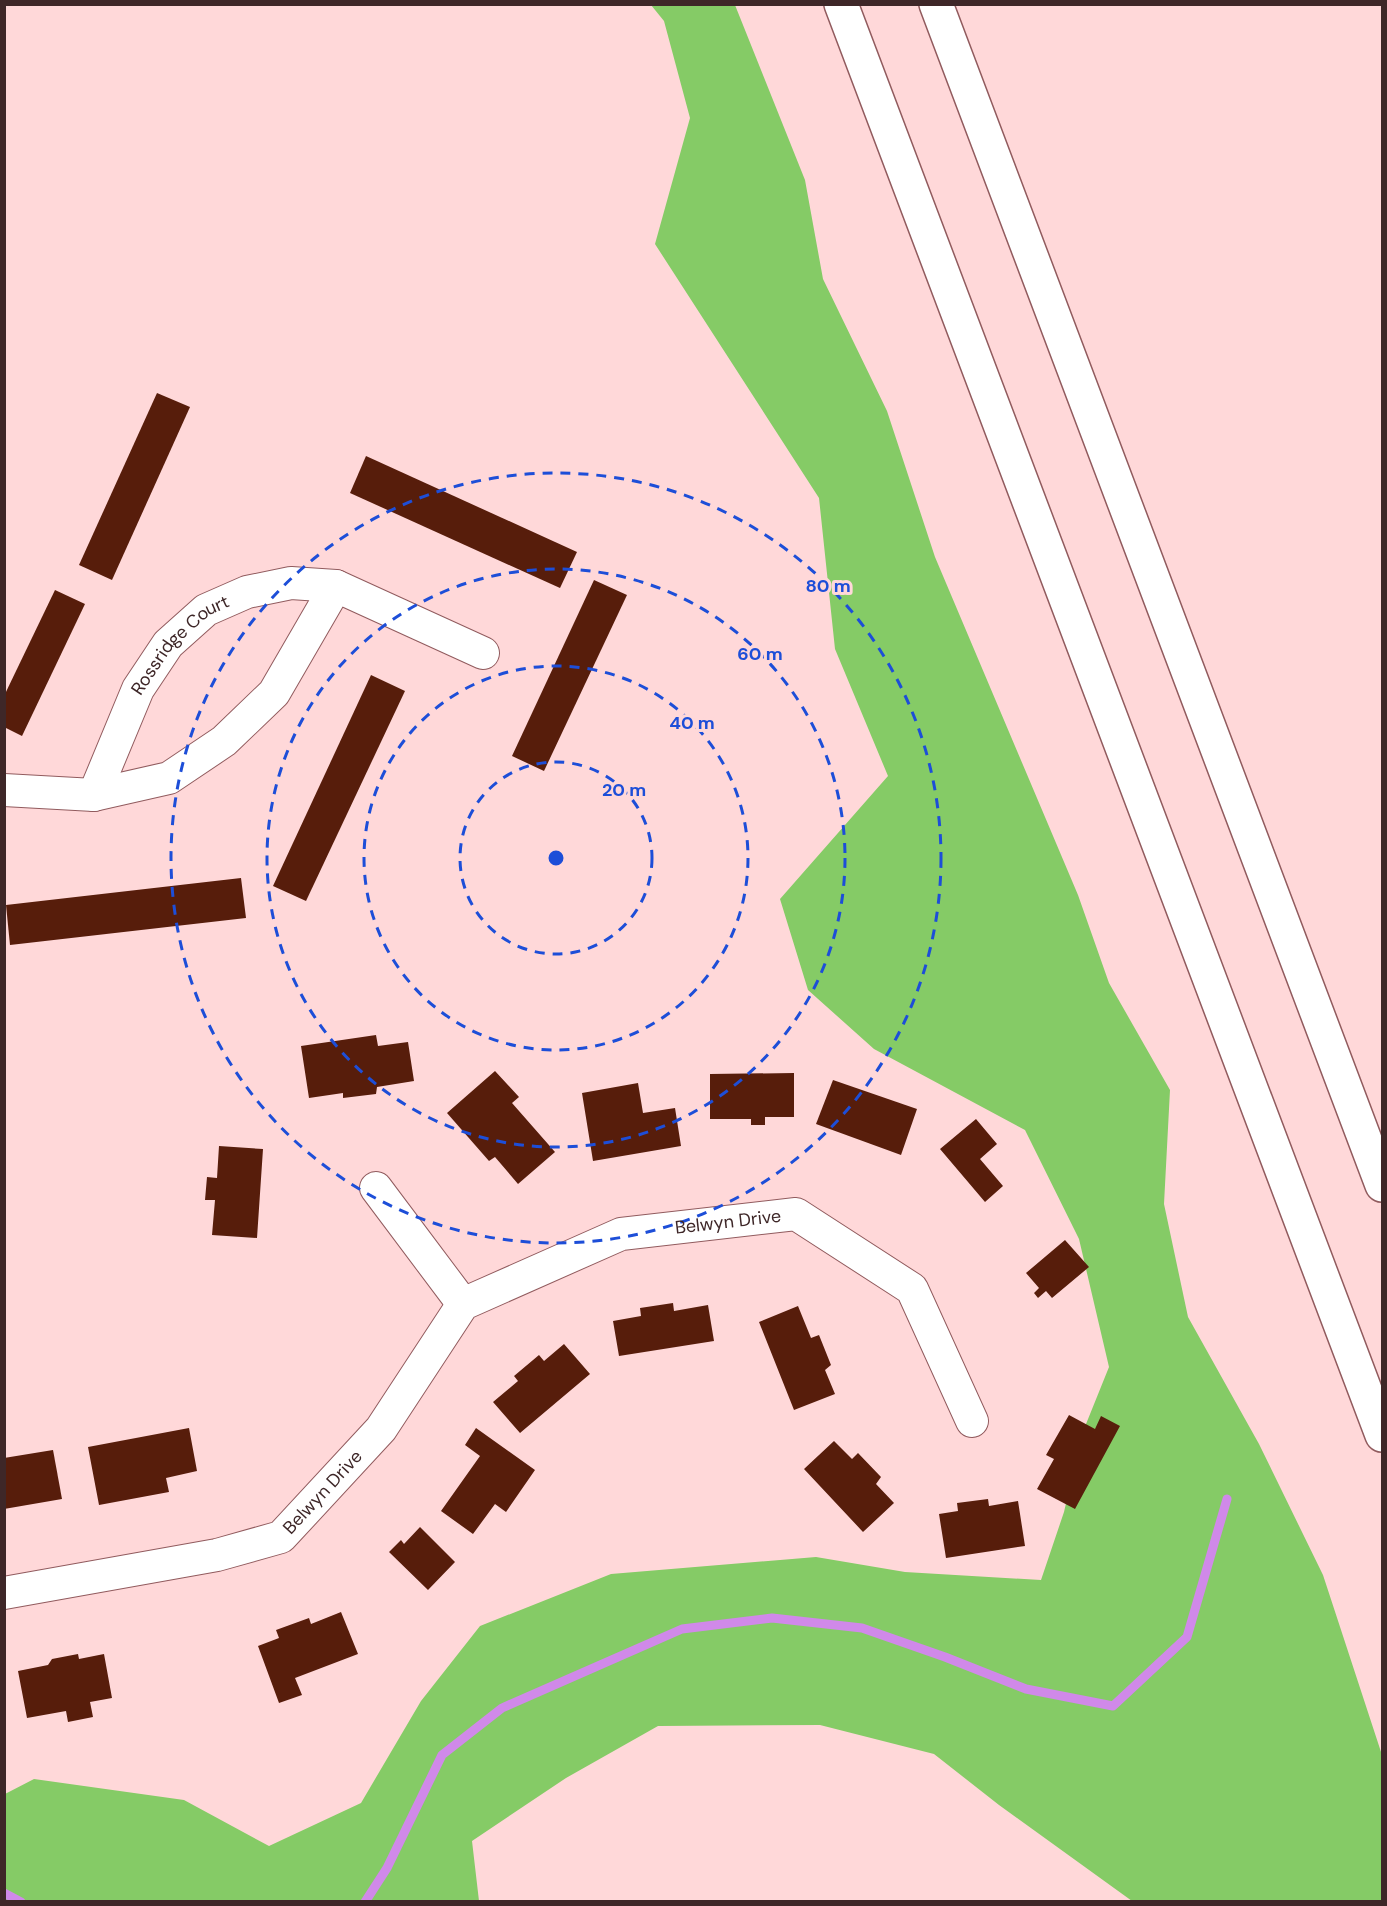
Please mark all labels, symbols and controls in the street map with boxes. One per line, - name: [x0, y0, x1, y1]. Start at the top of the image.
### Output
- text: 80 m: [805, 574, 851, 598]
- street label: Rossridge Court: [125, 589, 233, 699]
- text: 60 m: [737, 642, 783, 666]
- text: 40 m: [669, 711, 715, 735]
- text: 20 m: [602, 778, 646, 802]
- centre of rings: [546, 848, 566, 868]
- street label: Belwyn Drive: [674, 1204, 782, 1240]
- street label: Belwyn Drive: [278, 1445, 368, 1539]

